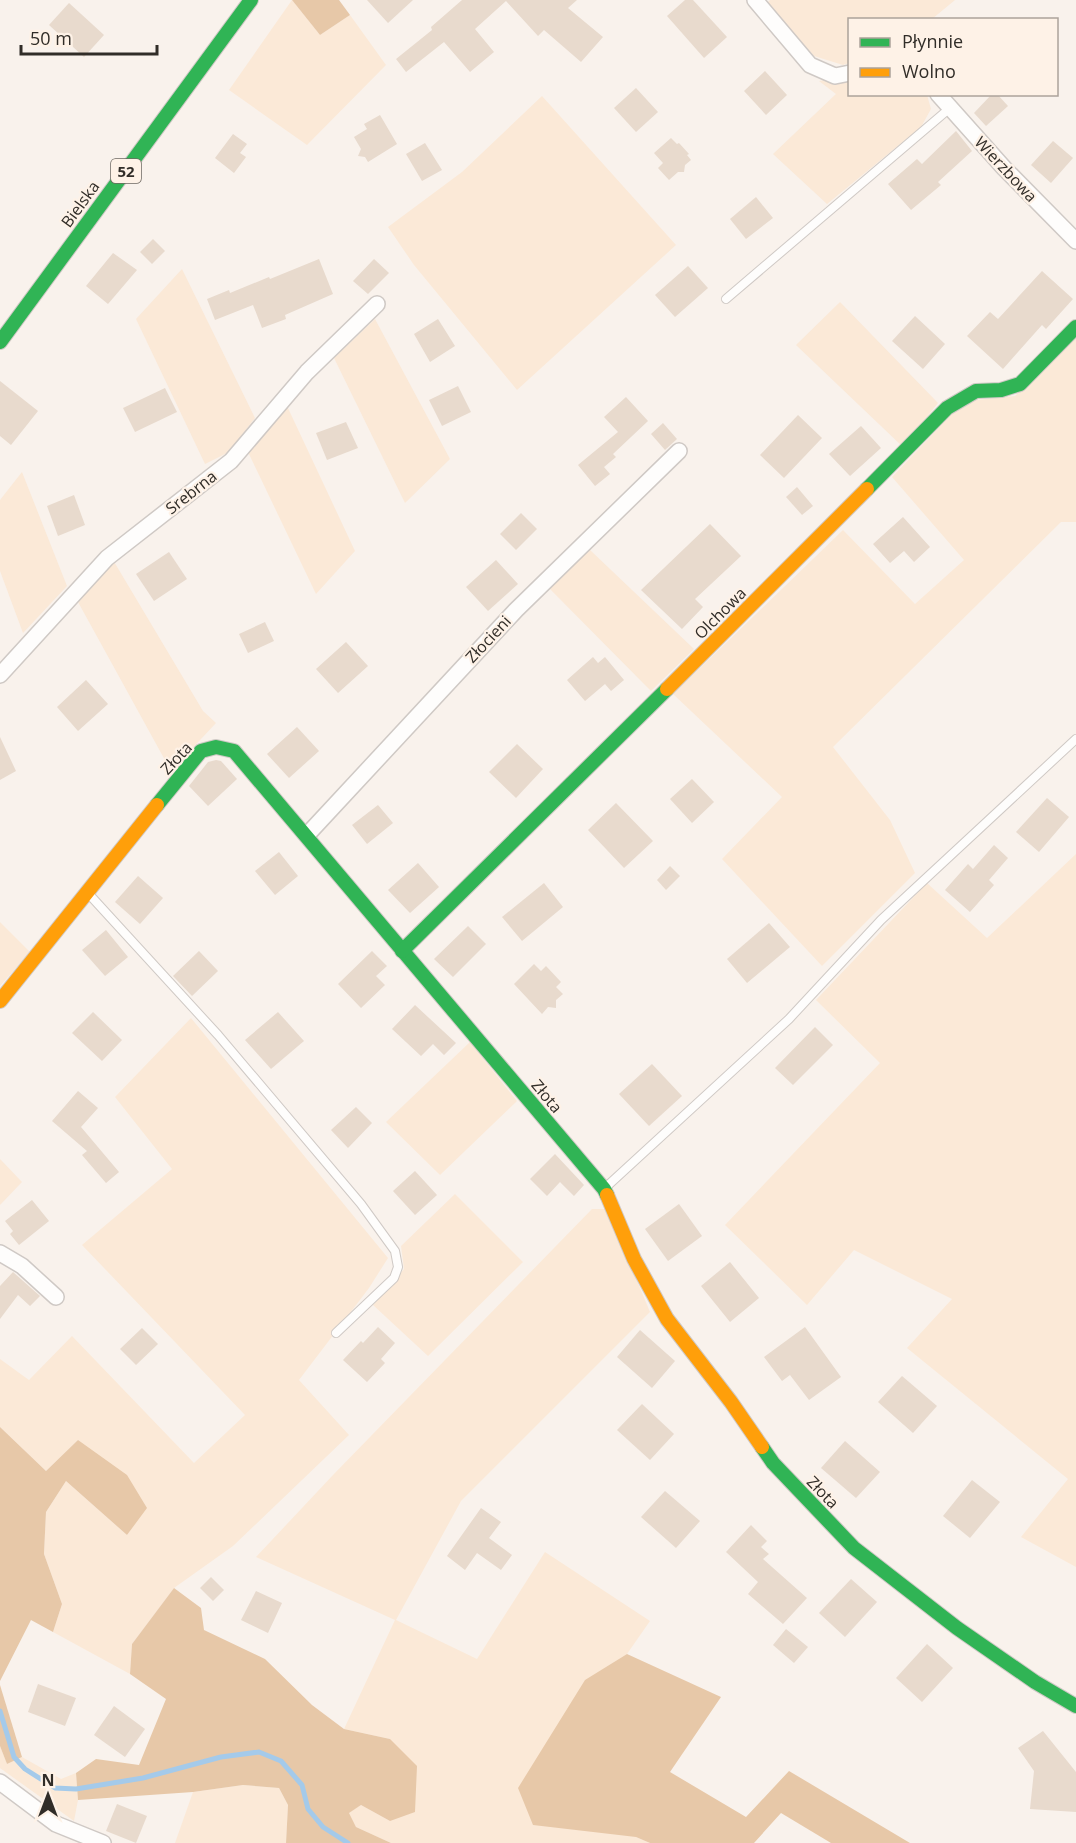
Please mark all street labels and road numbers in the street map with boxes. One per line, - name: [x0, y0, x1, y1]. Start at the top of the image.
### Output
- street label: Wierzbowa: [970, 131, 1042, 207]
- road number: 52: [111, 159, 141, 183]
- street label: Bielska: [56, 176, 104, 232]
- street label: Srebrna: [161, 465, 221, 519]
- street label: Olchowa: [689, 582, 751, 644]
- street label: Złocieni: [460, 611, 516, 667]
- street label: Złota: [155, 737, 197, 779]
- street label: Złota: [527, 1075, 567, 1117]
- street label: Złota: [802, 1471, 844, 1513]

